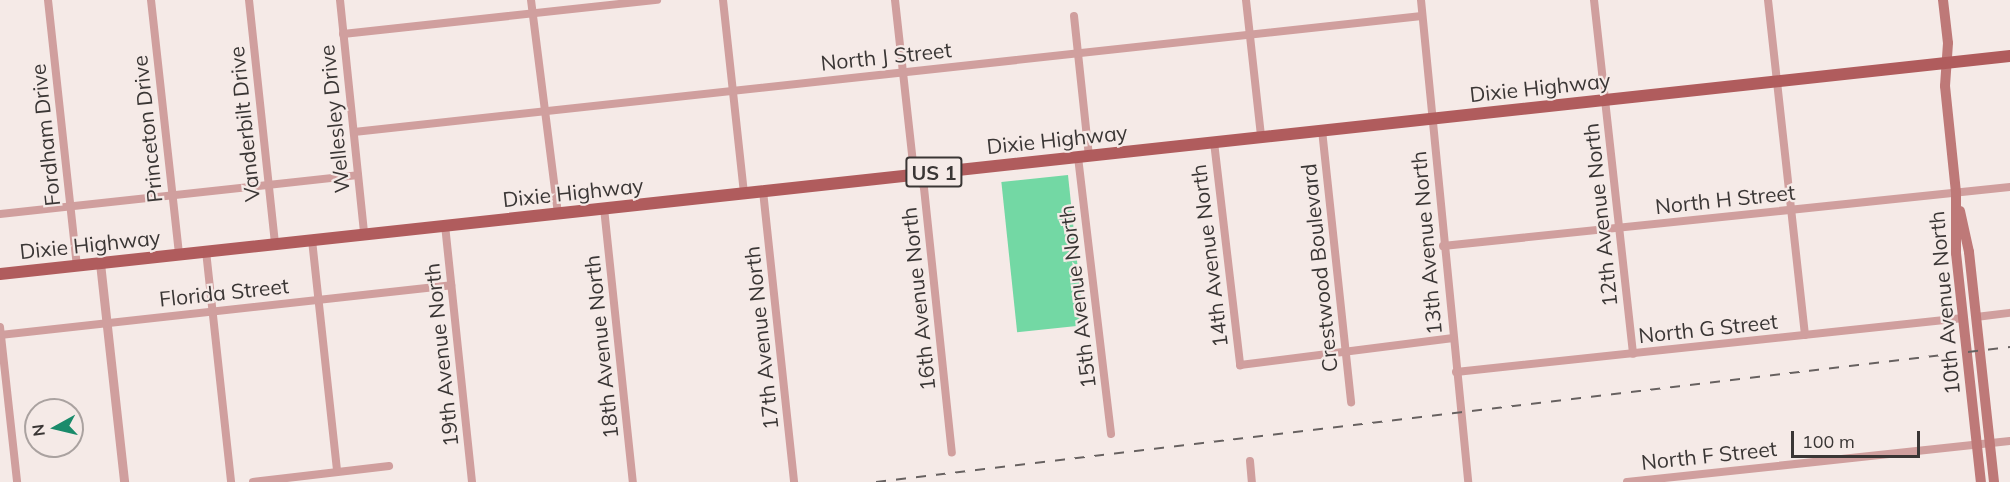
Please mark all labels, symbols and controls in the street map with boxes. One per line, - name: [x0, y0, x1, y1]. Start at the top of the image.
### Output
- street label: North J Street: [819, 37, 953, 75]
- street label: Wellesley Drive: [314, 44, 354, 194]
- street label: Vanderbilt Drive: [223, 45, 265, 203]
- street label: Princeton Drive: [127, 54, 167, 204]
- street label: Fordham Drive: [25, 63, 65, 207]
- street label: Dixie Highway: [1468, 67, 1612, 107]
- street label: Dixie Highway: [985, 119, 1129, 159]
- street label: 12th Avenue North: [1578, 122, 1622, 308]
- street label: 13th Avenue North: [1405, 150, 1447, 336]
- road number: US 1: [904, 155, 964, 189]
- street label: Crestwood Boulevard: [1296, 162, 1342, 374]
- street label: 14th Avenue North: [1185, 163, 1233, 349]
- street label: Dixie Highway: [501, 172, 645, 212]
- street label: North H Street: [1654, 179, 1796, 219]
- street label: 15th Avenue North: [1053, 204, 1101, 390]
- street label: 16th Avenue North: [896, 206, 940, 392]
- street label: 10th Avenue North: [1923, 210, 1965, 396]
- street label: Dixie Highway: [18, 224, 162, 264]
- street label: 17th Avenue North: [739, 245, 783, 431]
- street label: 18th Avenue North: [579, 254, 623, 440]
- street label: 19th Avenue North: [419, 262, 463, 448]
- street label: Florida Street: [158, 273, 290, 311]
- street label: North G Street: [1637, 308, 1779, 348]
- north arrow: [24, 398, 84, 458]
- scale bar: [1794, 419, 1923, 457]
- text: N: [27, 423, 49, 438]
- text: 100 m: [1802, 430, 1855, 453]
- street label: North F Street: [1640, 435, 1778, 475]

